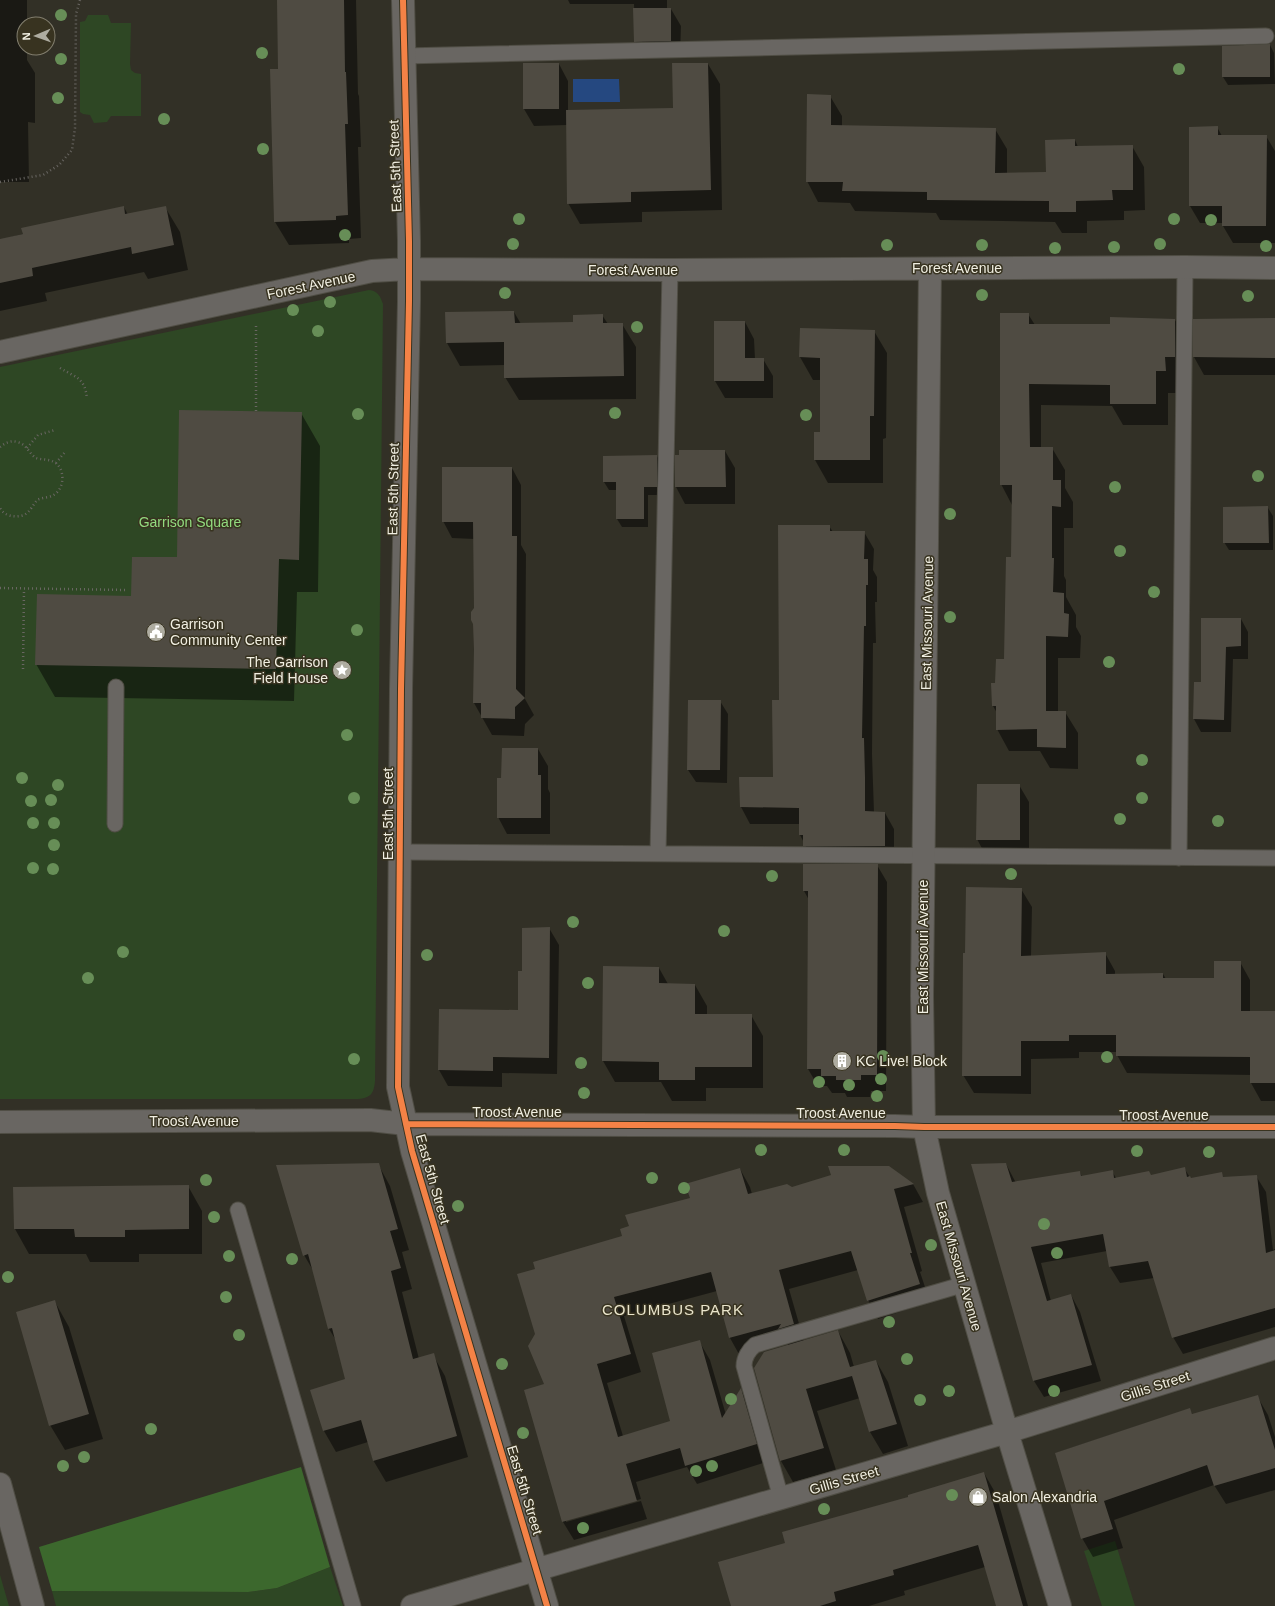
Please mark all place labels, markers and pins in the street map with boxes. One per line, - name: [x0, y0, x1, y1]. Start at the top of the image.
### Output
- place label: Garrison Community Center: [170, 616, 287, 648]
- public building icon: Garrison Community Center: [145, 621, 167, 643]
- place label: The Garrison Field House: [246, 654, 328, 686]
- place icon: The Garrison Field House: [331, 659, 353, 681]
- building icon: KC Live! Block: [831, 1050, 853, 1072]
- place label: KC Live! Block: [856, 1053, 948, 1069]
- shop icon: Salon Alexandria: [967, 1486, 989, 1508]
- place label: Salon Alexandria: [992, 1489, 1097, 1505]

